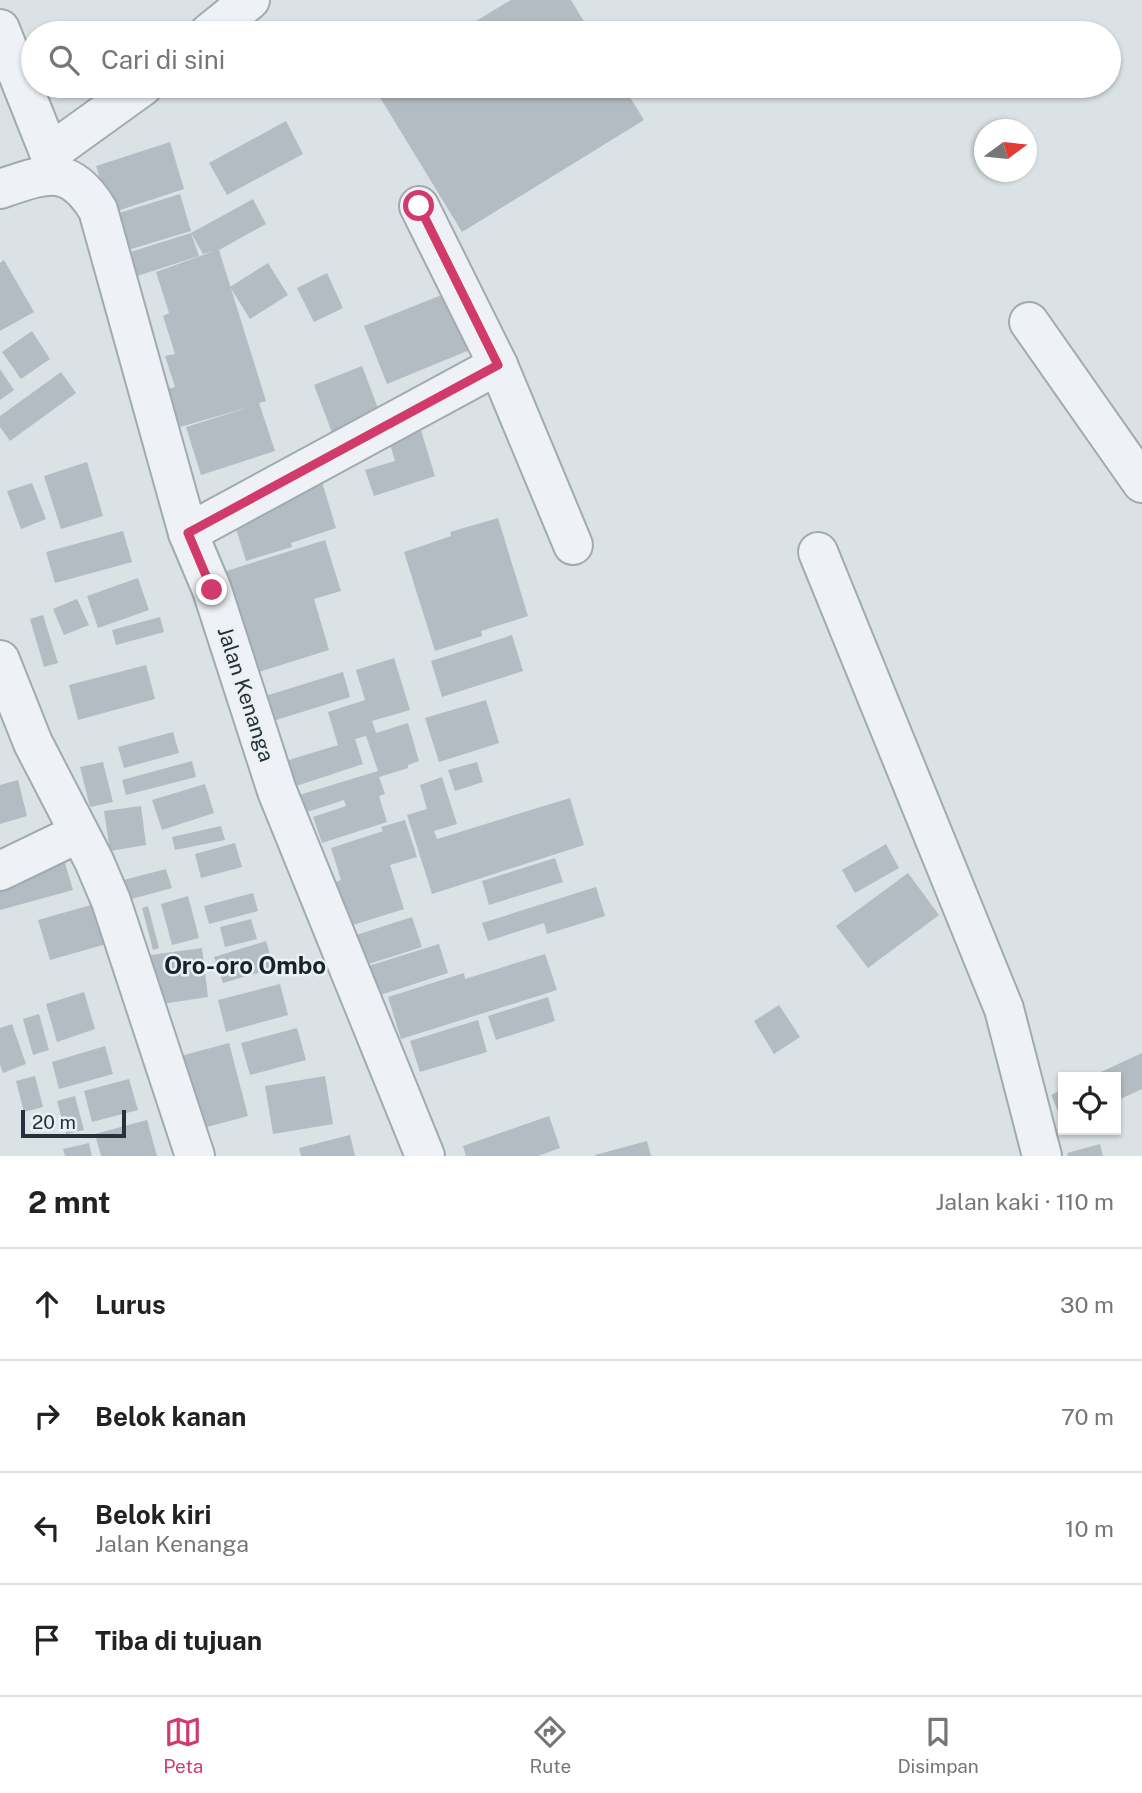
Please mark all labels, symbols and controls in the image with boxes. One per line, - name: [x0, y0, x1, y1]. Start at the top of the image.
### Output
- search box: [21, 21, 1121, 98]
- icon: search: [45, 41, 83, 79]
- text: Cari di sini: [101, 44, 225, 75]
- north arrow: [974, 119, 1037, 182]
- route start: [403, 190, 434, 221]
- route end: [196, 574, 227, 605]
- street label: Jalan Kenanga: [212, 623, 280, 765]
- district label: Oro-oro Ombo: [164, 951, 326, 979]
- map controls: [1058, 1072, 1121, 1135]
- button: locate: [1058, 1072, 1121, 1135]
- scale bar: [21, 1107, 126, 1139]
- text: 20 m: [32, 1111, 76, 1133]
- text: 2 mnt: [28, 1184, 110, 1220]
- text: Jalan kaki · 110 m: [935, 1188, 1114, 1215]
- icon: ahead: [28, 1285, 66, 1323]
- text: Lurus: [95, 1289, 166, 1320]
- text: 30 m: [1060, 1291, 1114, 1318]
- icon: right: [28, 1397, 66, 1435]
- text: Belok kanan: [95, 1401, 246, 1432]
- text: 70 m: [1061, 1403, 1114, 1430]
- text: Belok kiri: [95, 1499, 211, 1530]
- icon: left: [28, 1509, 66, 1547]
- text: 10 m: [1065, 1515, 1114, 1542]
- text: Jalan Kenanga: [95, 1530, 249, 1557]
- icon: arrive: [28, 1621, 66, 1659]
- text: Tiba di tujuan: [95, 1625, 262, 1656]
- tab: Peta: [163, 1713, 203, 1777]
- tab: Rute: [530, 1713, 571, 1777]
- tab: Disimpan: [897, 1713, 979, 1777]

